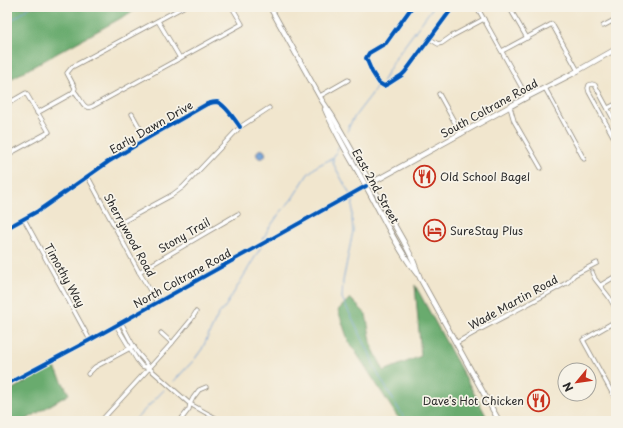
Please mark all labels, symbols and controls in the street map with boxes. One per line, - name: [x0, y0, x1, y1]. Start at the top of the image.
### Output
- street label: South Coltrane Road: [437, 74, 541, 142]
- street label: Early Dawn Drive: [106, 96, 196, 158]
- street label: East 2nd Street: [348, 145, 404, 227]
- restaurant icon: Old School Bagel: [412, 163, 438, 189]
- place label: Old School Bagel: [440, 168, 530, 185]
- street label: Sherrywood Road: [100, 190, 160, 280]
- street label: Stony Trail: [155, 213, 213, 257]
- hotel icon: SureStay Plus: [421, 217, 447, 243]
- place label: SureStay Plus: [450, 222, 523, 239]
- street label: Timothy Way: [40, 240, 90, 310]
- street label: North Coltrane Road: [130, 244, 234, 312]
- street label: Wade Martin Road: [465, 270, 561, 334]
- north arrow: [557, 362, 597, 402]
- text: N: [558, 379, 577, 395]
- restaurant icon: Dave's Hot Chicken: [526, 387, 552, 413]
- place label: Dave's Hot Chicken: [423, 392, 524, 409]

